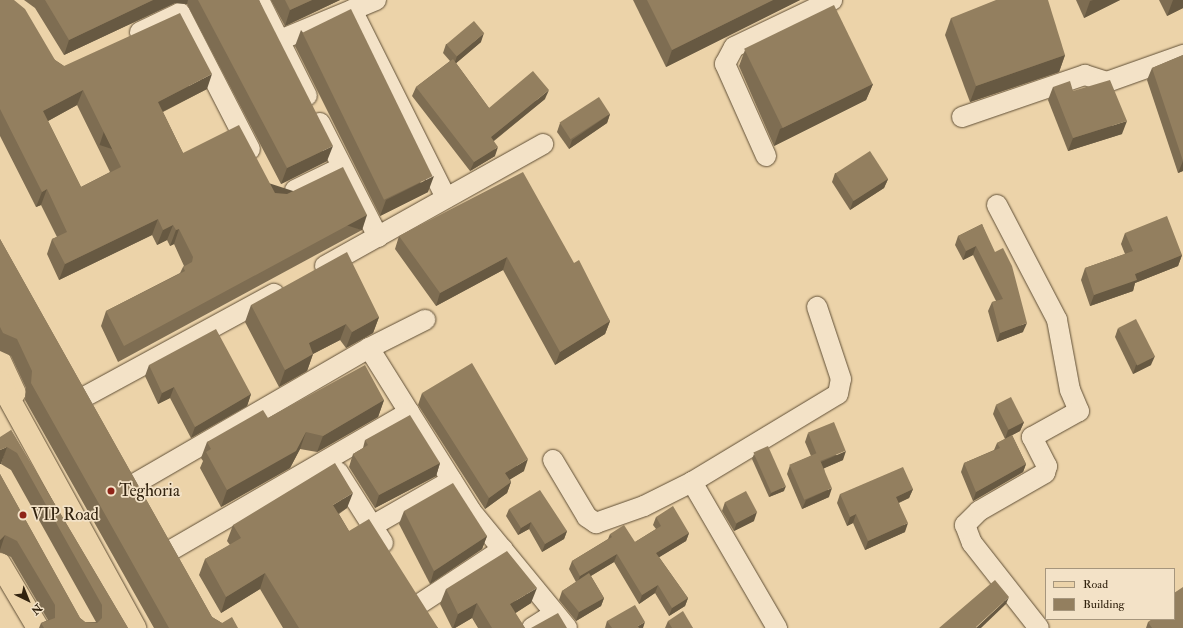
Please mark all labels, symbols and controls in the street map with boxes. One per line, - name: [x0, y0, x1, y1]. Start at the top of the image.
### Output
- place label: Teghoria: [119, 481, 180, 501]
- marker: Teghoria: [106, 486, 116, 496]
- place label: VIP Road: [31, 505, 99, 525]
- marker: VIP Road: [18, 510, 28, 520]
- legend: [1045, 568, 1175, 620]
- text: Road: [1083, 577, 1108, 592]
- north arrow: [8, 580, 48, 620]
- text: Building: [1083, 597, 1124, 612]
- text: N: [28, 601, 45, 617]

